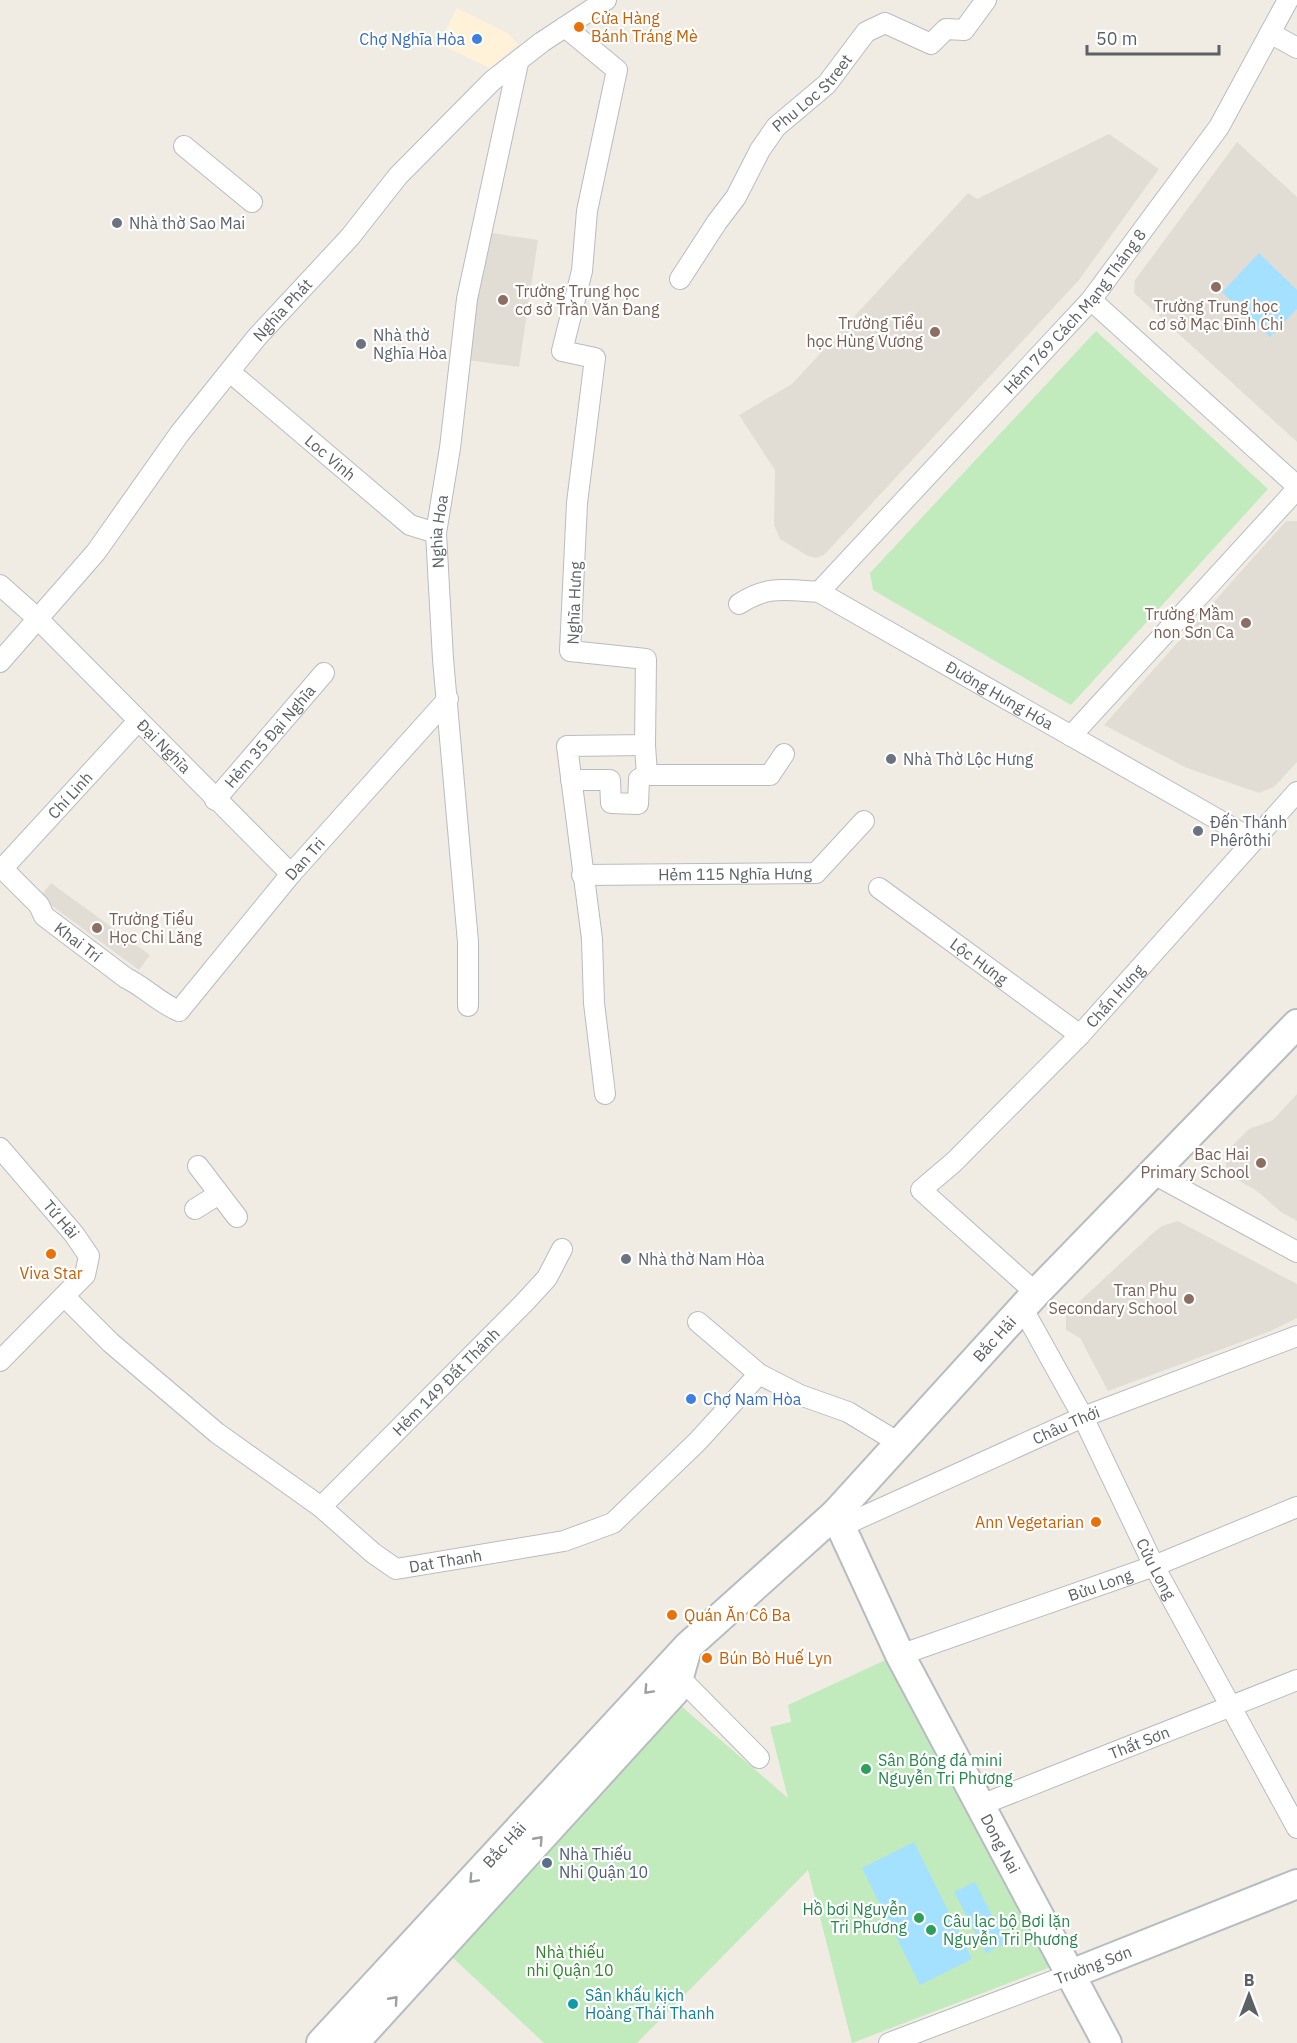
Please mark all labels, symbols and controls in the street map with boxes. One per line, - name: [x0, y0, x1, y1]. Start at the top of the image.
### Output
- place label: Cửa Hàng Bánh Tráng Mè: [591, 8, 698, 46]
- scale bar: [1087, 18, 1219, 56]
- marker: Cửa Hàng Bánh Tráng Mè: [572, 20, 586, 34]
- text: 50 m: [1096, 27, 1138, 50]
- place label: Chợ Nghĩa Hòa: [359, 29, 465, 49]
- marker: Chợ Nghĩa Hòa: [470, 32, 484, 46]
- street label: Phu Loc Street: [768, 50, 856, 136]
- place label: Nhà thờ Sao Mai: [129, 213, 245, 233]
- marker: Nhà thờ Sao Mai: [110, 216, 124, 230]
- street label: Hẻm 769 Cách Mạng Tháng 8: [999, 225, 1150, 398]
- street label: Nghĩa Phát: [248, 274, 316, 345]
- marker: Trường Trung học cơ sở Mạc Đĩnh Chi: [1209, 280, 1223, 294]
- place label: Trường Trung học cơ sở Trần Văn Đang: [515, 281, 660, 319]
- marker: Trường Trung học cơ sở Trần Văn Đang: [496, 293, 510, 307]
- place label: Trường Trung học cơ sở Mạc Đĩnh Chi: [1149, 296, 1283, 334]
- place label: Trường Tiểu học Hùng Vương: [806, 313, 924, 351]
- place label: Nhà thờ Nghĩa Hòa: [373, 325, 447, 363]
- marker: Trường Tiểu học Hùng Vương: [928, 325, 942, 339]
- marker: Nhà thờ Nghĩa Hòa: [354, 337, 368, 351]
- street label: Loc Vinh: [301, 430, 360, 485]
- street label: Nghia Hoa: [426, 493, 452, 569]
- street label: Nghĩa Hưng: [563, 561, 585, 645]
- place label: Trường Mầm non Sơn Ca: [1145, 604, 1234, 642]
- marker: Trường Mầm non Sơn Ca: [1239, 616, 1253, 630]
- street label: Đường Hưng Hóa: [942, 656, 1057, 734]
- street label: Hẻm 35 Đại Nghĩa: [220, 680, 320, 792]
- street label: Đại Nghĩa: [133, 715, 196, 778]
- place label: Nhà Thờ Lộc Hưng: [903, 749, 1034, 769]
- marker: Nhà Thờ Lộc Hưng: [884, 752, 898, 766]
- street label: Chí Linh: [43, 767, 97, 823]
- place label: Đến Thánh Phêrôthi: [1210, 812, 1287, 850]
- marker: Đến Thánh Phêrôthi: [1191, 824, 1205, 838]
- street label: Dan Tri: [280, 833, 329, 884]
- street label: Hẻm 115 Nghĩa Hưng: [658, 863, 812, 884]
- place label: Trường Tiểu Học Chi Lăng: [109, 909, 203, 947]
- street label: Khai Trí: [51, 918, 106, 966]
- marker: Trường Tiểu Học Chi Lăng: [90, 921, 104, 935]
- street label: Lộc Hưng: [946, 933, 1012, 989]
- street label: Chấn Hưng: [1081, 960, 1149, 1032]
- place label: Bac Hai Primary School: [1141, 1144, 1249, 1182]
- marker: Bac Hai Primary School: [1254, 1156, 1268, 1170]
- street label: Tứ Hải: [39, 1196, 84, 1242]
- marker: Viva Star: [44, 1247, 58, 1261]
- place label: Nhà thờ Nam Hòa: [638, 1249, 765, 1269]
- marker: Nhà thờ Nam Hòa: [619, 1252, 633, 1266]
- place label: Viva Star: [19, 1263, 83, 1283]
- place label: Tran Phu Secondary School: [1049, 1280, 1177, 1318]
- marker: Tran Phu Secondary School: [1182, 1292, 1196, 1306]
- street label: Bắc Hải: [969, 1312, 1020, 1366]
- street label: Hẻm 149 Đất Thánh: [388, 1323, 504, 1440]
- place label: Chợ Nam Hòa: [703, 1389, 802, 1409]
- marker: Chợ Nam Hòa: [684, 1392, 698, 1406]
- street label: Châu Thới: [1029, 1402, 1103, 1449]
- place label: Ann Vegetarian: [975, 1512, 1084, 1532]
- marker: Ann Vegetarian: [1089, 1515, 1103, 1529]
- street label: Cửu Long: [1132, 1535, 1181, 1603]
- street label: Dat Thanh: [408, 1545, 483, 1577]
- street label: Bửu Long: [1065, 1564, 1135, 1605]
- place label: Quán Ăn Cô Ba: [684, 1605, 791, 1625]
- marker: Quán Ăn Cô Ba: [665, 1608, 679, 1622]
- place label: Bún Bò Huế Lyn: [719, 1648, 832, 1668]
- marker: Bún Bò Huế Lyn: [700, 1651, 714, 1665]
- one-way arrow: [644, 1683, 655, 1693]
- street label: Thất Sơn: [1106, 1721, 1172, 1763]
- place label: Sân Bóng đá mini Nguyễn Tri Phương: [878, 1750, 1013, 1788]
- marker: Sân Bóng đá mini Nguyễn Tri Phương: [859, 1762, 873, 1776]
- street label: Dong Nai: [977, 1810, 1025, 1877]
- street label: Bắc Hải: [478, 1818, 530, 1872]
- one-way arrow: [532, 1836, 543, 1847]
- place label: Nhà Thiếu Nhi Quận 10: [559, 1844, 648, 1882]
- marker: Nhà Thiếu Nhi Quận 10: [540, 1856, 554, 1870]
- one-way arrow: [469, 1872, 480, 1883]
- place label: Hồ bơi Nguyễn Tri Phương: [802, 1899, 908, 1937]
- marker: Hồ bơi Nguyễn Tri Phương: [912, 1911, 926, 1925]
- place label: Câu lạc bộ Bơi lặn Nguyễn Tri Phương: [943, 1911, 1078, 1949]
- marker: Câu lạc bộ Bơi lặn Nguyễn Tri Phương: [924, 1923, 938, 1937]
- street label: Trường Sơn: [1052, 1941, 1134, 1989]
- park label: Nhà thiếu nhi Quận 10: [527, 1942, 613, 1980]
- north arrow: [1219, 1965, 1279, 2025]
- text: B: [1244, 1970, 1255, 1990]
- place label: Sân khấu kịch Hoàng Thái Thanh: [585, 1985, 715, 2023]
- one-way arrow: [387, 1996, 398, 2007]
- marker: Sân khấu kịch Hoàng Thái Thanh: [566, 1997, 580, 2011]

